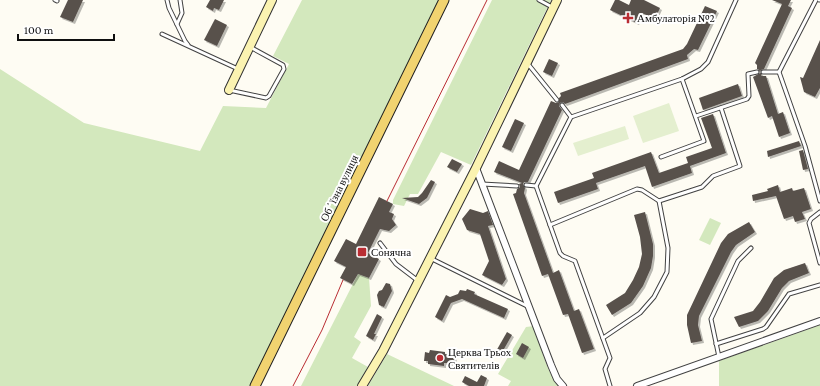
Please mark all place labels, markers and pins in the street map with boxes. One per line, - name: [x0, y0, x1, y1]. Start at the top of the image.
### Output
- marker: Амбулаторія №2: [622, 12, 634, 24]
- place label: Амбулаторія №2: [637, 12, 715, 24]
- marker: Сонячна: [356, 246, 368, 258]
- place label: Сонячна: [371, 246, 411, 258]
- place label: Церква Трьох Святителів: [448, 346, 512, 371]
- marker: Церква Трьох Святителів: [435, 353, 445, 363]

